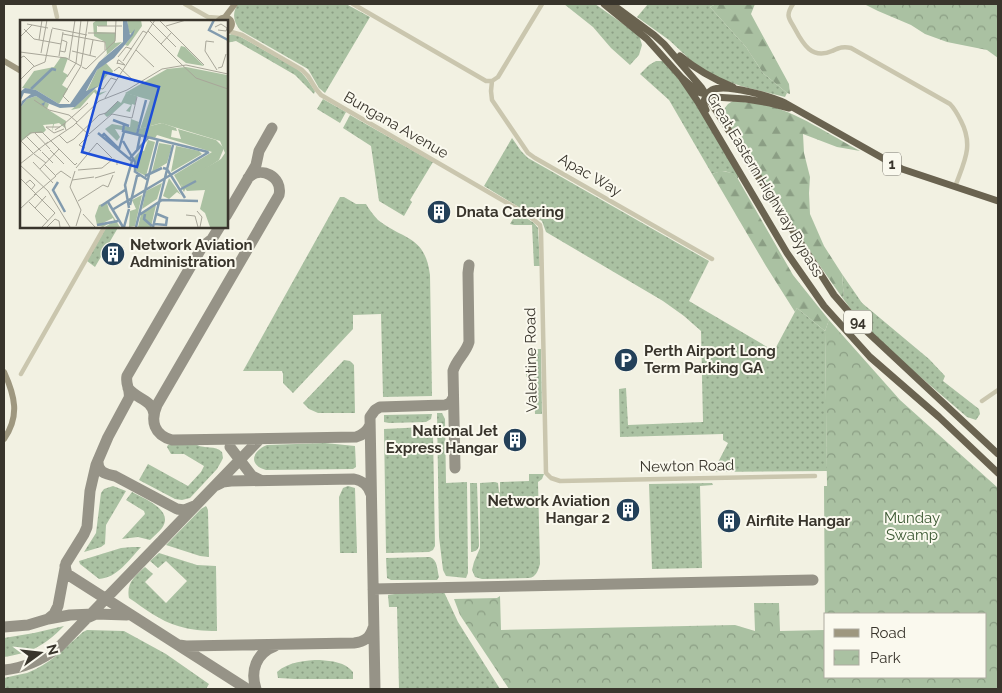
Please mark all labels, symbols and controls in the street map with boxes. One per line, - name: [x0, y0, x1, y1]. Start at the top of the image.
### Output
- inset map: [20, 20, 228, 228]
- street label: Bungana Avenue: [340, 88, 452, 162]
- street label: Great Eastern Highway Bypass: [703, 90, 827, 280]
- street label: Apac Way: [555, 150, 625, 200]
- road number: 1: [883, 152, 901, 175]
- building icon: Dnata Catering: [426, 199, 452, 225]
- place label: Dnata Catering: [456, 203, 564, 221]
- place label: Network Aviation Administration: [130, 236, 253, 271]
- building icon: Network Aviation Administration: [100, 241, 126, 267]
- street label: Valentine Road: [521, 307, 541, 413]
- road number: 94: [844, 311, 872, 334]
- place label: Perth Airport Long Term Parking GA: [644, 342, 776, 377]
- parking icon: Perth Airport Long Term Parking GA: [613, 347, 639, 373]
- place label: National Jet Express Hangar: [386, 422, 498, 457]
- building icon: National Jet Express Hangar: [502, 427, 528, 453]
- street label: Newton Road: [640, 456, 734, 476]
- place label: Network Aviation Hangar 2: [487, 492, 610, 527]
- building icon: Network Aviation Hangar 2: [615, 497, 641, 523]
- building icon: Airflite Hangar: [716, 508, 742, 534]
- park label: Munday Swamp: [884, 509, 940, 544]
- place label: Airflite Hangar: [746, 512, 851, 530]
- legend: [824, 613, 987, 678]
- text: Road: [870, 624, 906, 642]
- north arrow: [15, 628, 65, 678]
- text: N: [43, 642, 62, 657]
- text: Park: [870, 649, 901, 667]

